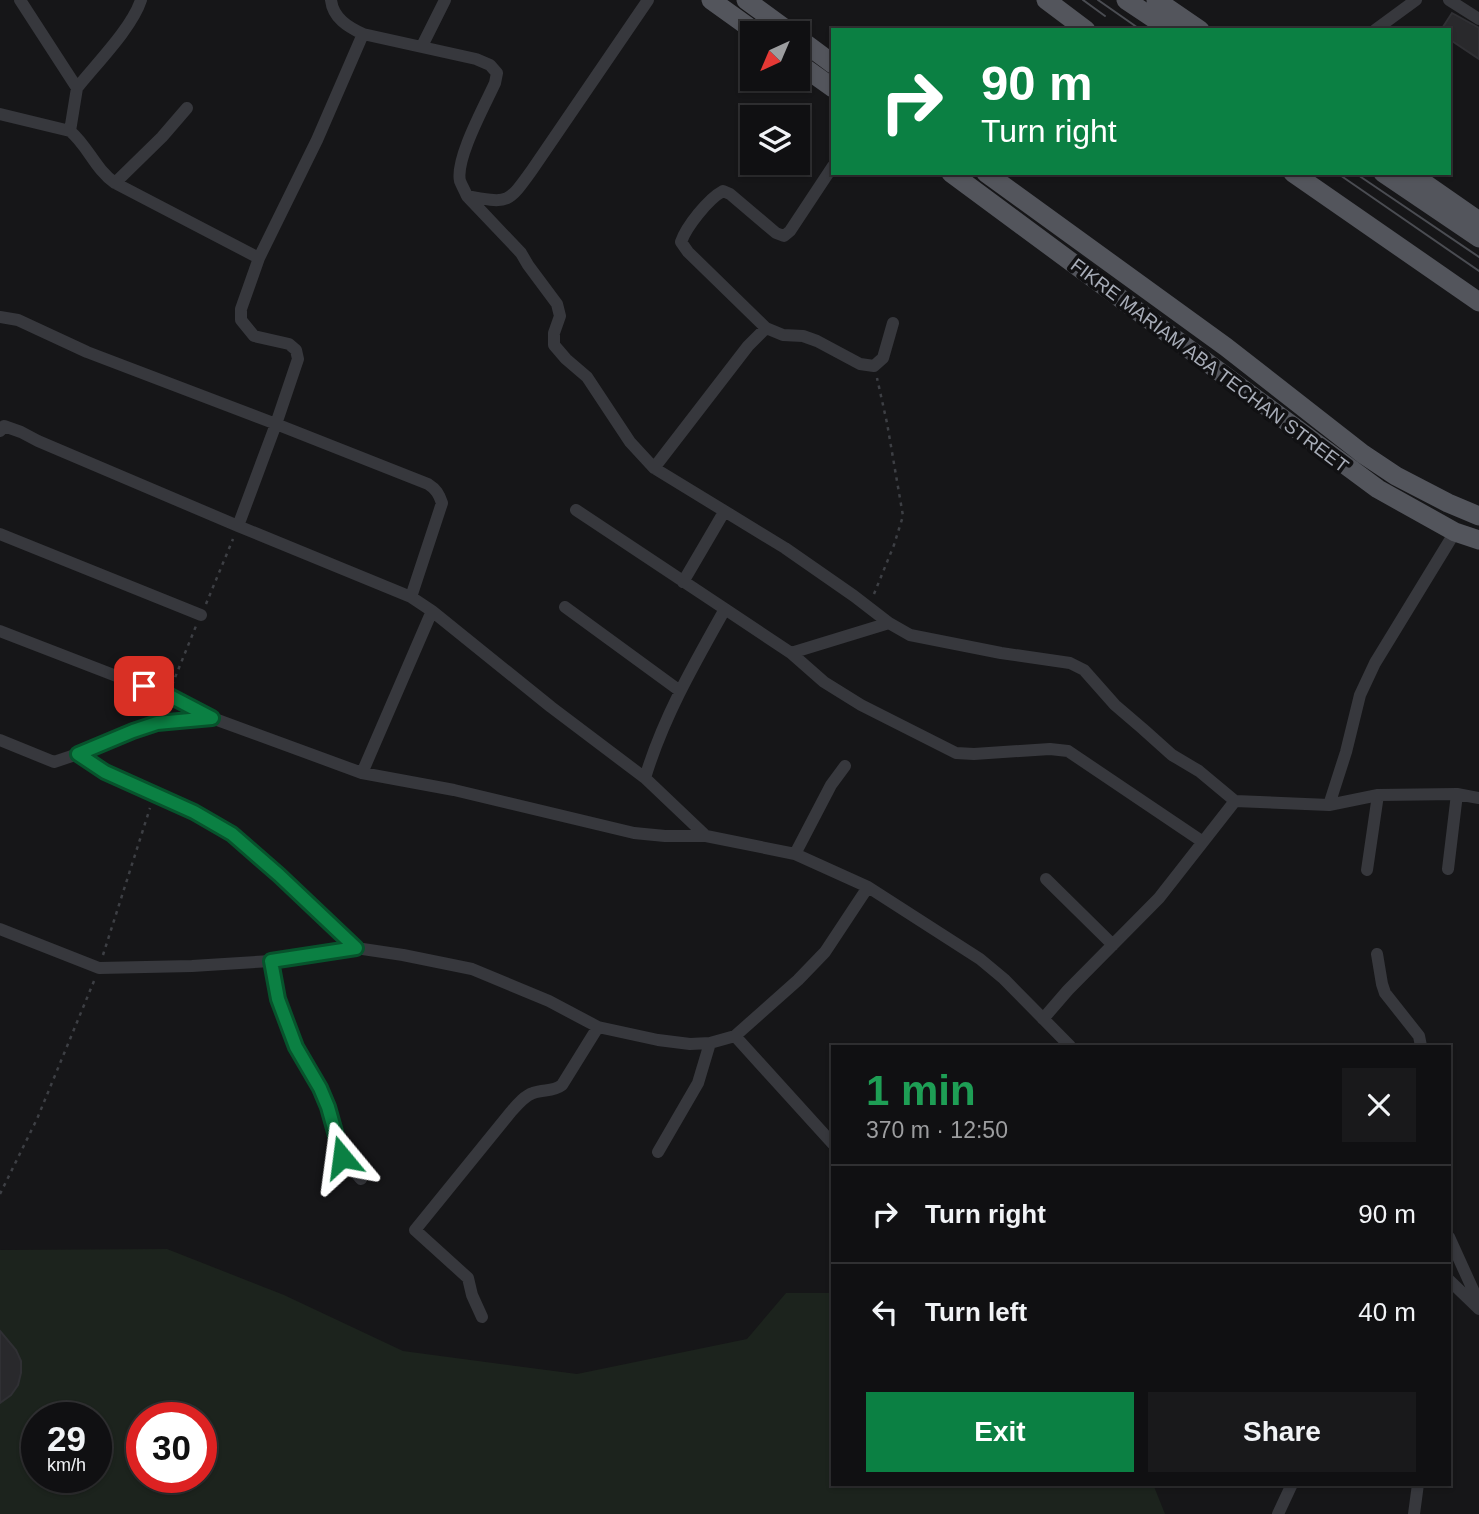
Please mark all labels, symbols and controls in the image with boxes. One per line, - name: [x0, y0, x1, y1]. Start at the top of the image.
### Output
- north arrow: [740, 21, 810, 91]
- map controls: [740, 21, 810, 175]
- icon: right: [866, 56, 957, 147]
- text: 90 m: [981, 56, 1093, 110]
- button: layers: [740, 105, 810, 175]
- text: Turn right: [981, 113, 1117, 149]
- street label: FIKRE MARIAM ABA TECHAN STREET: [1067, 254, 1353, 477]
- pin: [114, 656, 174, 716]
- icon: arrive: [125, 667, 163, 705]
- text: 1 min: [866, 1067, 976, 1114]
- button: close: [1342, 1068, 1416, 1142]
- text: 370 m · 12:50: [866, 1117, 1008, 1143]
- position arrow: [305, 1120, 379, 1194]
- icon: right: [866, 1195, 904, 1233]
- text: Turn right: [925, 1199, 1046, 1229]
- text: 90 m: [1358, 1199, 1416, 1229]
- icon: left: [866, 1293, 904, 1331]
- text: Turn left: [925, 1297, 1027, 1327]
- text: 40 m: [1358, 1297, 1416, 1327]
- button: Exit: [866, 1392, 1134, 1472]
- button: Share: [1148, 1392, 1416, 1472]
- speed limit sign: 30: [126, 1402, 217, 1493]
- text: 29: [47, 1419, 86, 1458]
- text: km/h: [47, 1455, 86, 1475]

